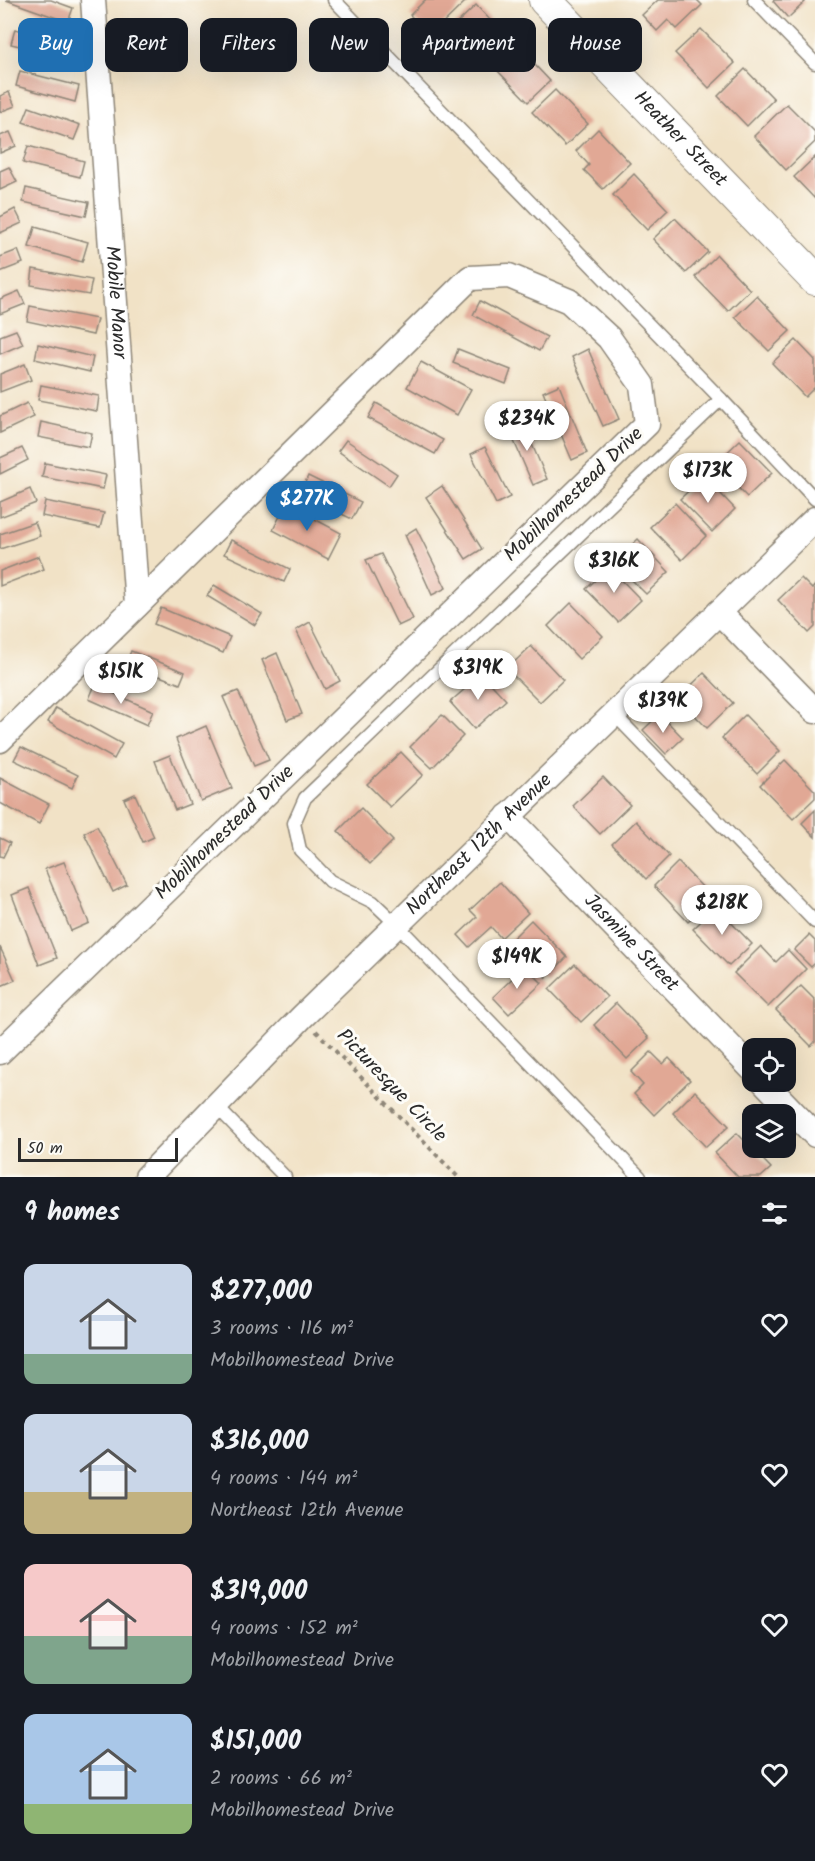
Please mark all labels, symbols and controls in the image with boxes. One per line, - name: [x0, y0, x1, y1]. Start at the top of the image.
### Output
- chip: Buy: [18, 18, 93, 72]
- chip: Rent: [105, 18, 188, 72]
- chip: Filters: [200, 18, 297, 72]
- chip: New: [309, 18, 389, 72]
- chip: Apartment: [401, 18, 536, 72]
- chip: House: [548, 18, 642, 72]
- street label: Heather Street: [625, 83, 735, 196]
- street label: Mobile Manor: [95, 244, 135, 361]
- pin: $234K: [485, 401, 569, 452]
- text: $234K: [498, 404, 556, 436]
- street label: Mobilhomestead Drive: [497, 420, 651, 570]
- pin: $173K: [666, 453, 750, 504]
- text: $173K: [683, 456, 733, 488]
- pin: $277K: [265, 481, 349, 532]
- text: $277K: [280, 484, 334, 516]
- pin: $316K: [572, 543, 656, 594]
- text: $316K: [588, 546, 640, 578]
- pin: $319K: [436, 650, 520, 701]
- text: $319K: [453, 653, 503, 685]
- pin: $151K: [79, 654, 163, 705]
- text: $151K: [98, 657, 144, 689]
- pin: $139K: [621, 683, 705, 734]
- text: $139K: [638, 686, 688, 718]
- street label: Mobilhomestead Drive: [148, 758, 302, 908]
- street label: Northeast 12th Avenue: [399, 766, 560, 924]
- pin: $218K: [680, 885, 764, 936]
- street label: Jasmine Street: [575, 887, 686, 1000]
- text: $218K: [695, 888, 749, 920]
- pin: $149K: [475, 939, 559, 990]
- text: $149K: [492, 942, 542, 974]
- street label: Picturesque Circle: [328, 1022, 454, 1150]
- map controls: [742, 1038, 796, 1158]
- button: locate: [742, 1038, 796, 1092]
- button: layers: [742, 1104, 796, 1158]
- scale bar: [18, 1135, 178, 1162]
- text: 50 m: [27, 1136, 63, 1161]
- text: 9 homes: [24, 1192, 120, 1234]
- icon: filters: [758, 1197, 791, 1230]
- text: $277,000: [210, 1271, 312, 1313]
- icon: home: [72, 1288, 144, 1360]
- icon: heart: [758, 1308, 791, 1341]
- text: 3 rooms · 116 m²: [210, 1313, 353, 1345]
- text: Mobilhomestead Drive: [210, 1345, 394, 1377]
- text: $316,000: [210, 1421, 308, 1463]
- icon: home: [72, 1438, 144, 1510]
- icon: heart: [758, 1458, 791, 1491]
- text: 4 rooms · 144 m²: [210, 1463, 357, 1495]
- text: Northeast 12th Avenue: [210, 1495, 404, 1527]
- text: $319,000: [210, 1571, 307, 1613]
- icon: home: [72, 1588, 144, 1660]
- icon: heart: [758, 1608, 791, 1641]
- text: 4 rooms · 152 m²: [210, 1613, 358, 1645]
- text: Mobilhomestead Drive: [210, 1645, 394, 1677]
- text: $151,000: [210, 1721, 301, 1763]
- icon: home: [72, 1738, 144, 1810]
- icon: heart: [758, 1758, 791, 1791]
- text: 2 rooms · 66 m²: [210, 1763, 352, 1795]
- text: Mobilhomestead Drive: [210, 1795, 394, 1827]

